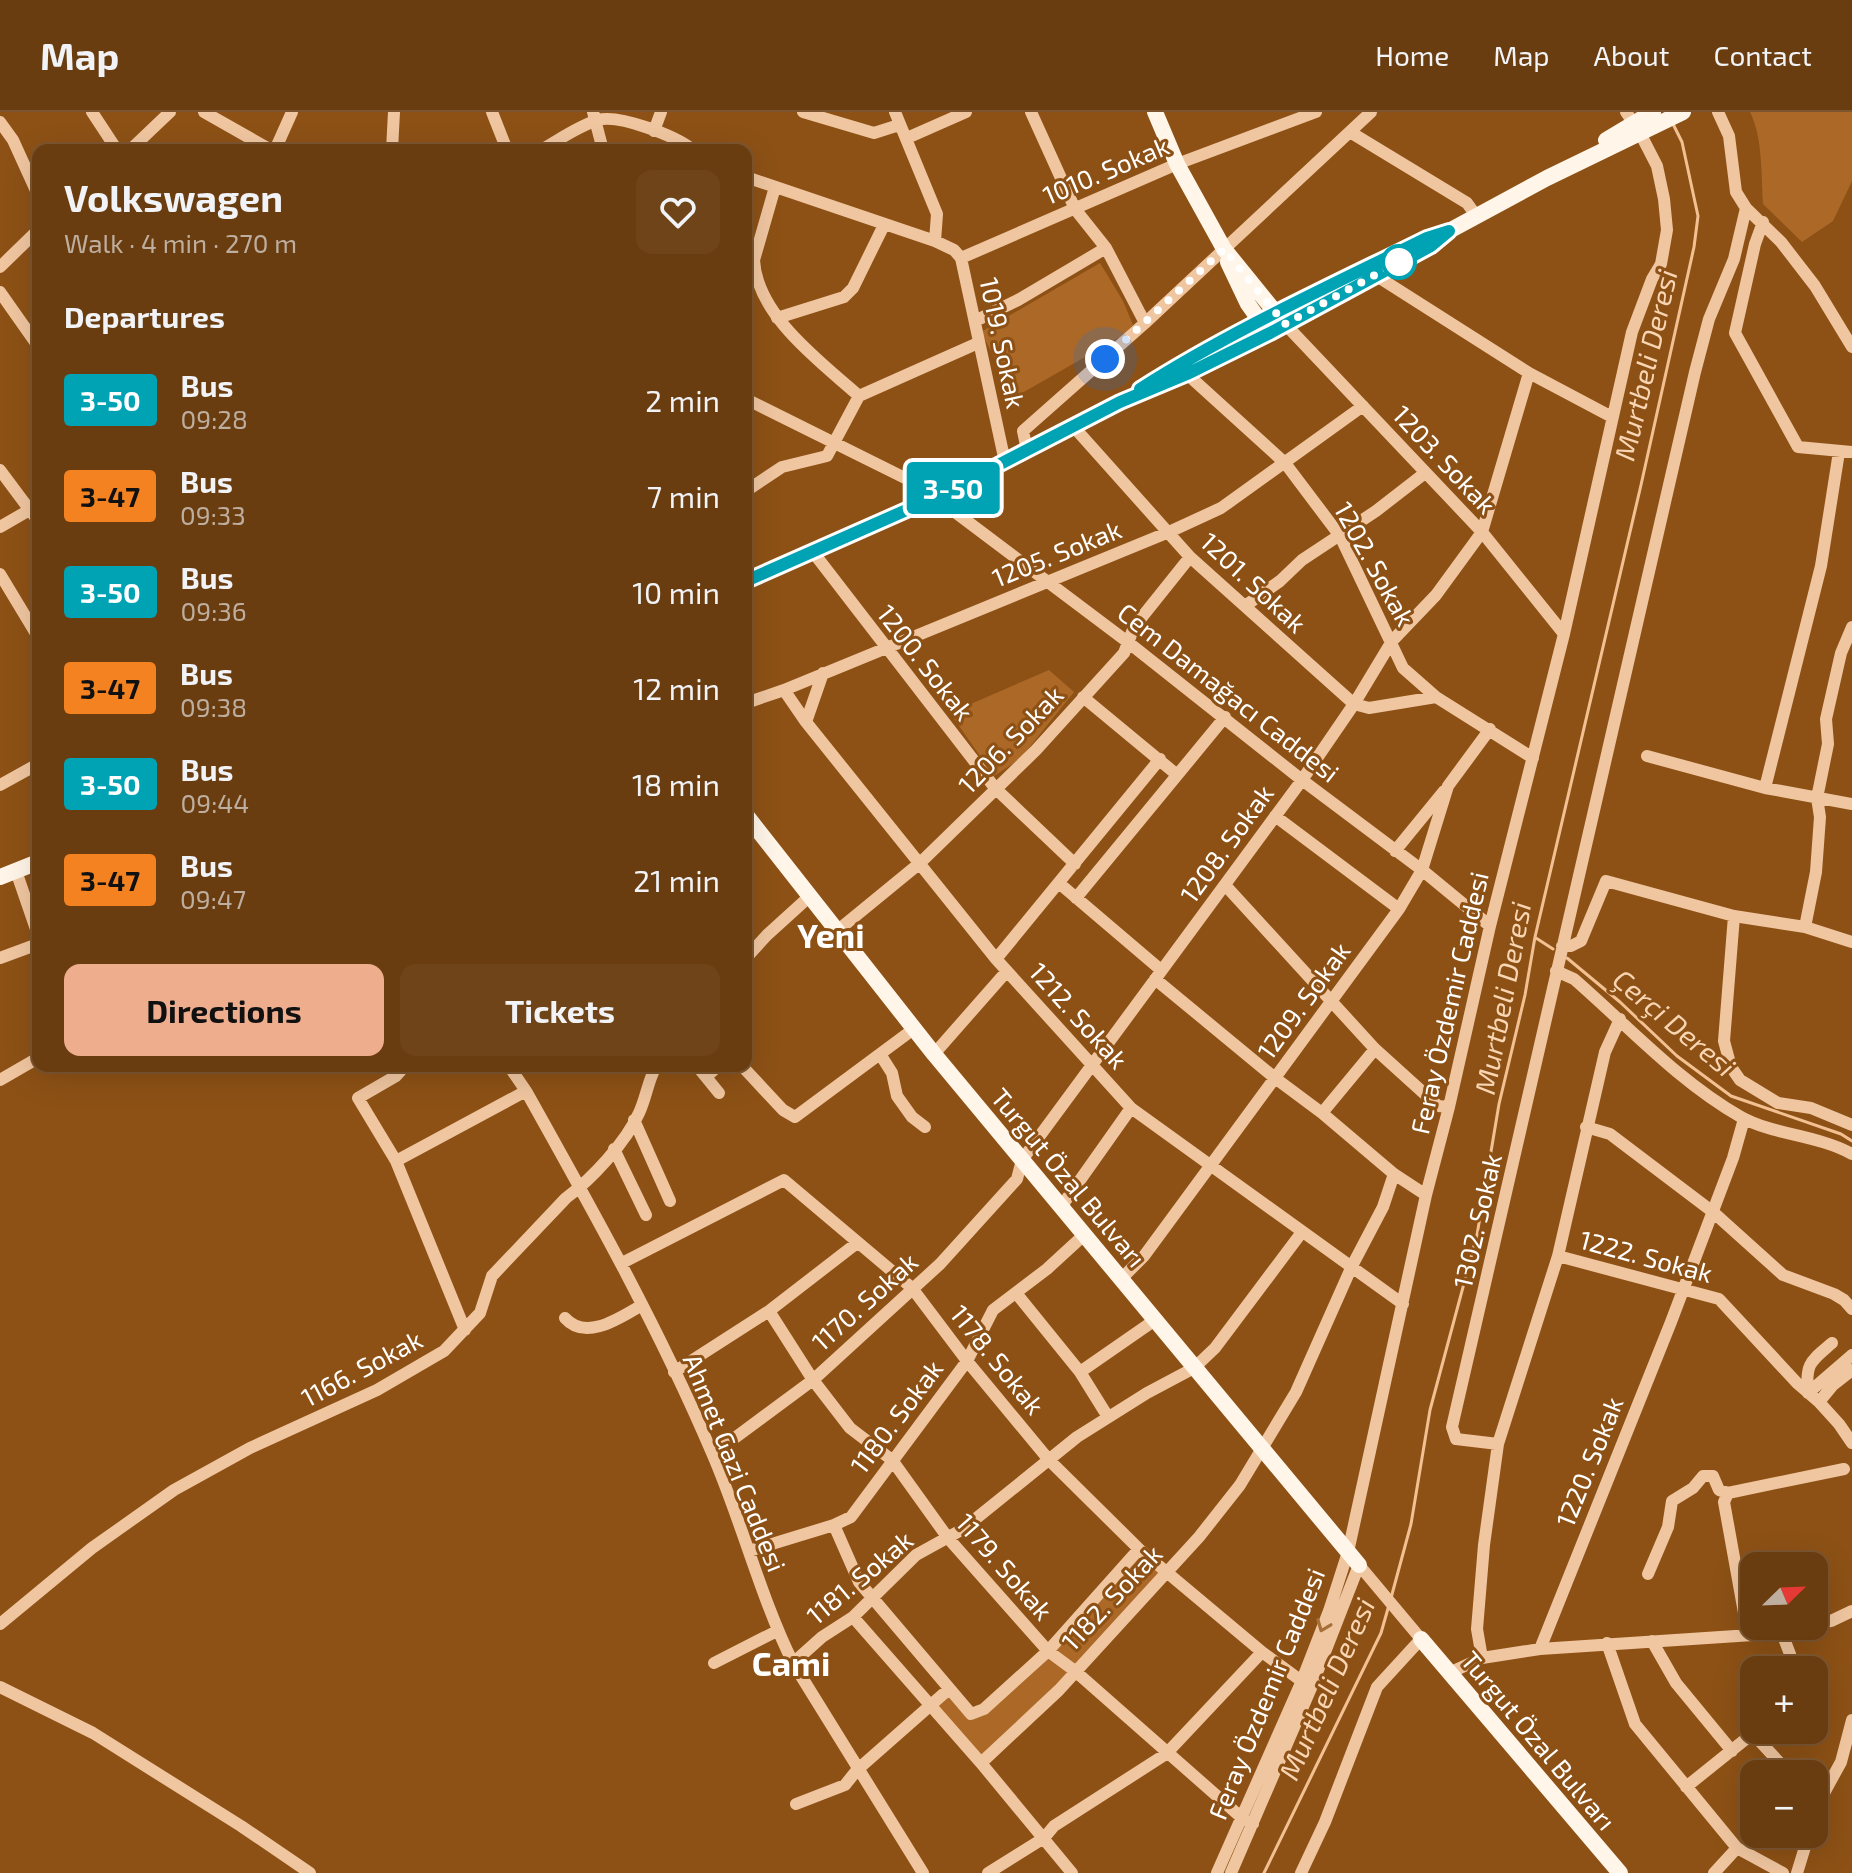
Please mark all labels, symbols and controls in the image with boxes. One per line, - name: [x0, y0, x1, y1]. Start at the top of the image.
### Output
- text: Map: [40, 32, 119, 78]
- text: Home: [1375, 38, 1449, 72]
- text: Map: [1493, 38, 1550, 72]
- text: About: [1594, 38, 1669, 72]
- text: Contact: [1713, 38, 1812, 72]
- street label: 1010. Sokak: [1038, 129, 1173, 210]
- button: heart: [636, 170, 720, 254]
- text: Volkswagen: [64, 174, 283, 220]
- text: Walk · 4 min · 270 m: [64, 227, 297, 258]
- unlabelled marker: [1382, 245, 1416, 279]
- water label: Murtbeli Deresi: [1607, 266, 1684, 464]
- street label: 1019. Sokak: [974, 274, 1032, 411]
- text: Departures: [64, 298, 225, 334]
- your location: [1085, 339, 1125, 379]
- text: Bus: [181, 367, 234, 403]
- text: 2 min: [645, 382, 720, 418]
- text: 3-50: [80, 383, 141, 417]
- street label: 1203. Sokak: [1387, 398, 1503, 520]
- text: 09:28: [181, 403, 248, 434]
- line badge: 3-50: [897, 462, 1009, 514]
- text: Bus: [180, 463, 233, 499]
- text: 3-50: [923, 471, 983, 505]
- text: 7 min: [647, 478, 720, 514]
- text: 3-47: [80, 479, 140, 513]
- street label: 1202. Sokak: [1329, 496, 1422, 631]
- text: 09:33: [180, 499, 246, 530]
- street label: 1205. Sokak: [987, 513, 1125, 593]
- street label: 1201. Sokak: [1195, 525, 1313, 639]
- text: Bus: [181, 559, 234, 595]
- text: 10 min: [632, 574, 720, 610]
- text: 3-50: [80, 575, 141, 609]
- text: 09:36: [181, 595, 247, 626]
- street label: Cem Damağacı Caddesi: [1112, 596, 1346, 788]
- street label: 1200. Sokak: [871, 598, 981, 726]
- text: Bus: [180, 655, 233, 691]
- text: 12 min: [633, 670, 720, 706]
- text: 3-47: [80, 671, 140, 705]
- street label: 1206. Sokak: [951, 679, 1069, 799]
- text: 09:38: [180, 691, 247, 722]
- text: Bus: [181, 751, 234, 787]
- text: 18 min: [632, 766, 720, 802]
- text: 3-50: [80, 767, 141, 801]
- street label: 1208. Sokak: [1173, 778, 1279, 908]
- text: 09:44: [181, 787, 249, 818]
- text: Bus: [180, 847, 233, 883]
- text: 21 min: [633, 862, 720, 898]
- text: 3-47: [80, 863, 140, 897]
- street label: Feray Özdemir Caddesi: [1403, 869, 1494, 1137]
- text: 09:47: [180, 883, 246, 914]
- water label: Murtbeli Deresi: [1467, 899, 1537, 1097]
- district label: Yeni: [797, 914, 865, 955]
- street label: 1209. Sokak: [1250, 935, 1356, 1065]
- street label: 1212. Sokak: [1024, 956, 1135, 1074]
- water label: Çerçi Deresi: [1606, 961, 1743, 1084]
- button: Directions: [64, 964, 384, 1056]
- button: Tickets: [400, 964, 720, 1056]
- street label: Turgut Özal Bulvarı: [985, 1081, 1153, 1273]
- street label: 1302. Sokak: [1446, 1150, 1507, 1291]
- street label: 1222. Sokak: [1577, 1223, 1716, 1288]
- street label: 1170. Sokak: [805, 1245, 923, 1356]
- street label: 1178. Sokak: [945, 1298, 1052, 1420]
- street label: 1166. Sokak: [296, 1323, 427, 1412]
- street label: Ahmet Gazi Caddesi: [678, 1349, 793, 1576]
- street label: 1180. Sokak: [843, 1353, 949, 1479]
- street label: 1220. Sokak: [1549, 1392, 1629, 1531]
- street label: 1179. Sokak: [951, 1507, 1060, 1626]
- street label: 1181. Sokak: [800, 1524, 918, 1630]
- street label: 1182. Sokak: [1054, 1538, 1168, 1656]
- north arrow: [1740, 1552, 1828, 1640]
- map controls: [1740, 1552, 1828, 1848]
- street label: Feray Özdemir Caddesi: [1201, 1563, 1330, 1824]
- water label: Murtbeli Deresi: [1271, 1592, 1381, 1785]
- one-way arrow: [1316, 1618, 1333, 1632]
- district label: Cami: [752, 1642, 830, 1683]
- street label: Turgut Özal Bulvarı: [1455, 1644, 1623, 1836]
- button: +: [1740, 1656, 1828, 1744]
- button: −: [1740, 1760, 1828, 1848]

